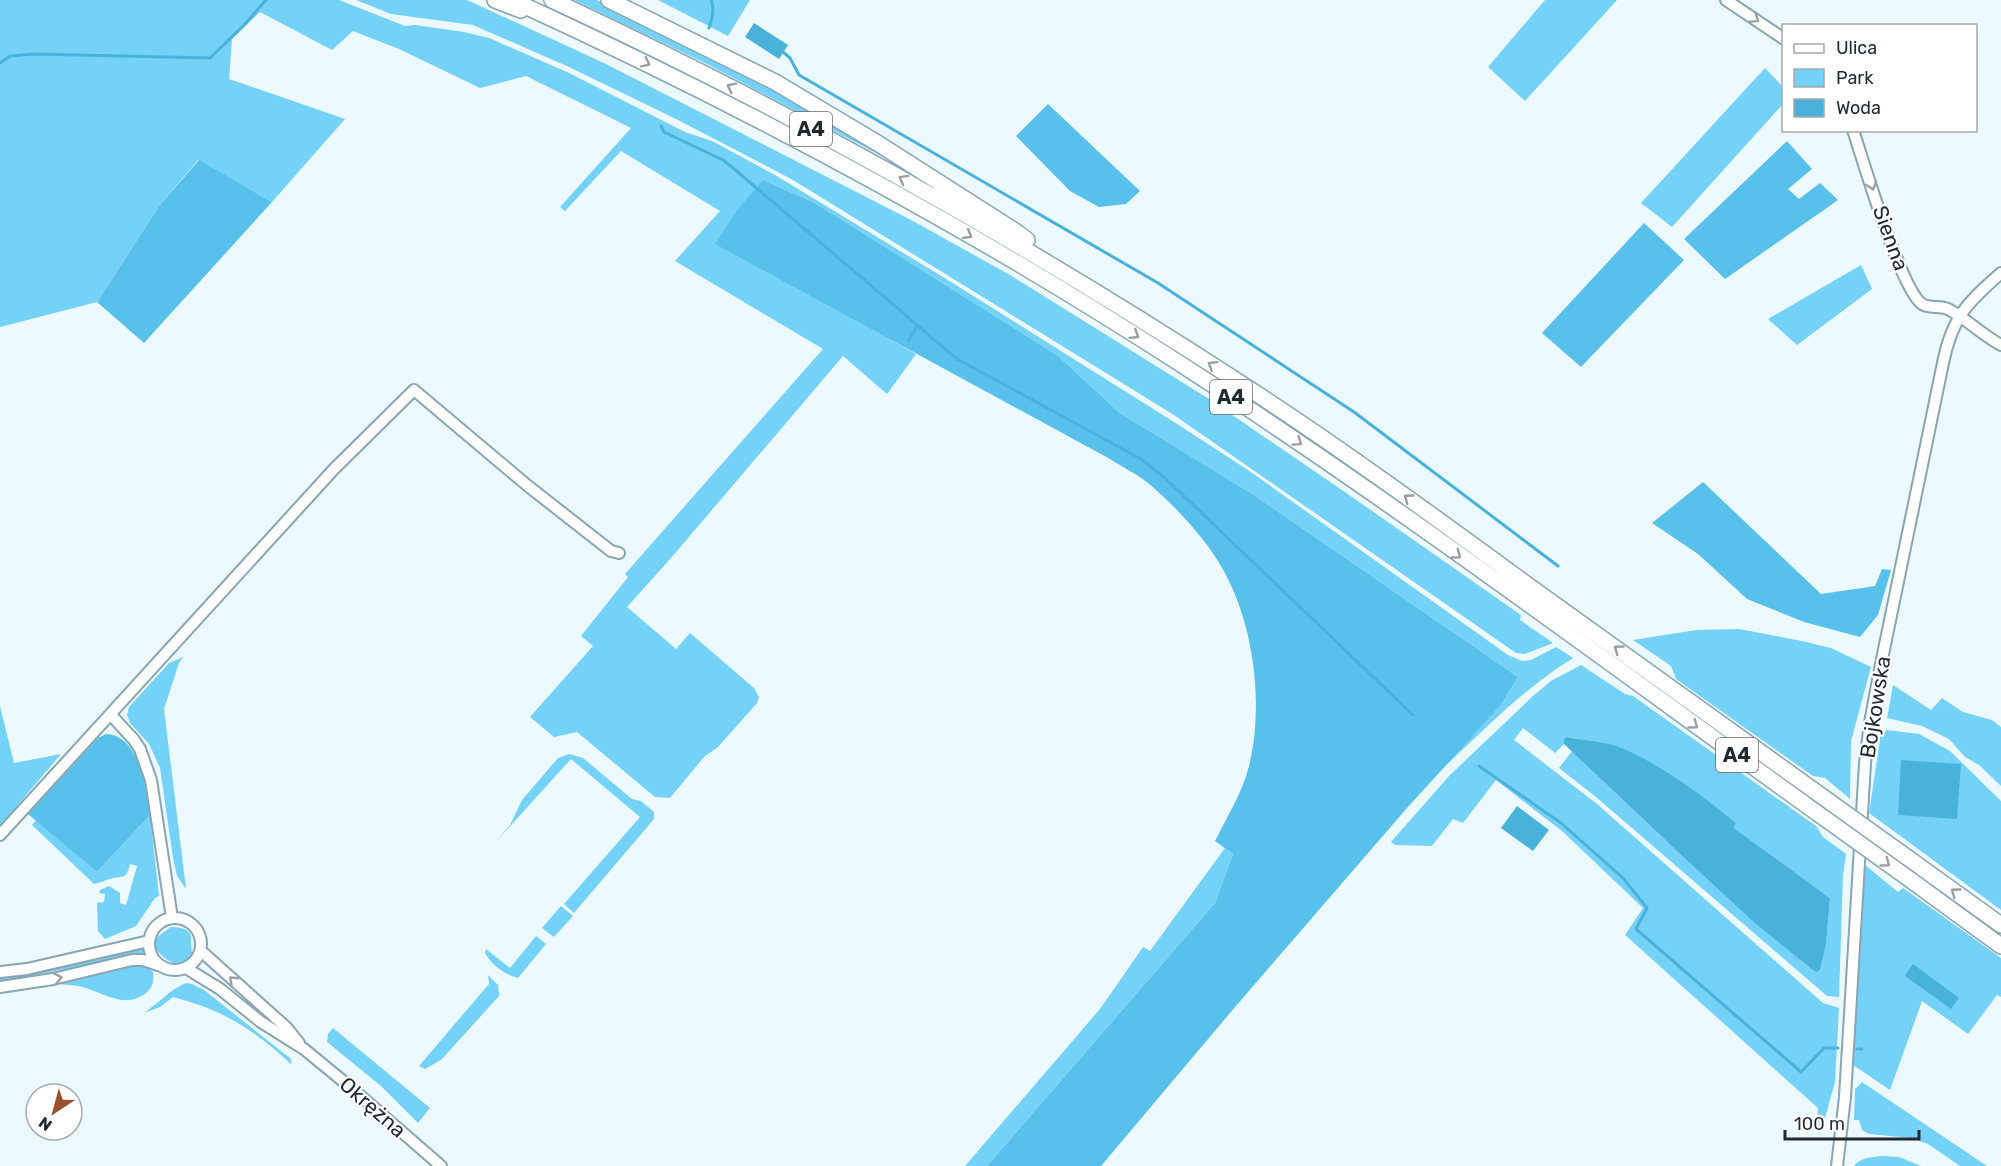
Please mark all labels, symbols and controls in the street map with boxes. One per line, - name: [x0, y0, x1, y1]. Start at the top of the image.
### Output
- one-way arrow: [1748, 12, 1759, 23]
- legend: [1782, 24, 1977, 132]
- text: Ulica: [1836, 37, 1877, 59]
- one-way arrow: [640, 56, 651, 68]
- text: Park: [1836, 67, 1874, 89]
- one-way arrow: [726, 83, 737, 94]
- text: Woda: [1836, 97, 1881, 119]
- road number: A4: [790, 112, 832, 146]
- one-way arrow: [898, 174, 909, 186]
- one-way arrow: [1864, 180, 1877, 191]
- street label: Sienna: [1868, 202, 1914, 274]
- one-way arrow: [962, 228, 972, 239]
- one-way arrow: [1129, 328, 1139, 340]
- one-way arrow: [1208, 361, 1219, 372]
- road number: A4: [1210, 380, 1252, 414]
- one-way arrow: [1292, 435, 1303, 446]
- one-way arrow: [1404, 494, 1415, 505]
- one-way arrow: [1451, 547, 1462, 558]
- one-way arrow: [1614, 645, 1625, 656]
- street label: Bojkowska: [1855, 654, 1895, 760]
- one-way arrow: [1688, 718, 1699, 729]
- road number: A4: [1716, 738, 1758, 772]
- one-way arrow: [1880, 856, 1891, 867]
- one-way arrow: [1950, 888, 1961, 899]
- one-way arrow: [52, 972, 62, 985]
- one-way arrow: [229, 976, 239, 987]
- street label: Okrężna: [335, 1071, 411, 1143]
- north arrow: [24, 1082, 84, 1142]
- scale bar: [1785, 1103, 1918, 1141]
- text: N: [35, 1113, 56, 1135]
- text: 100 m: [1794, 1113, 1845, 1135]

